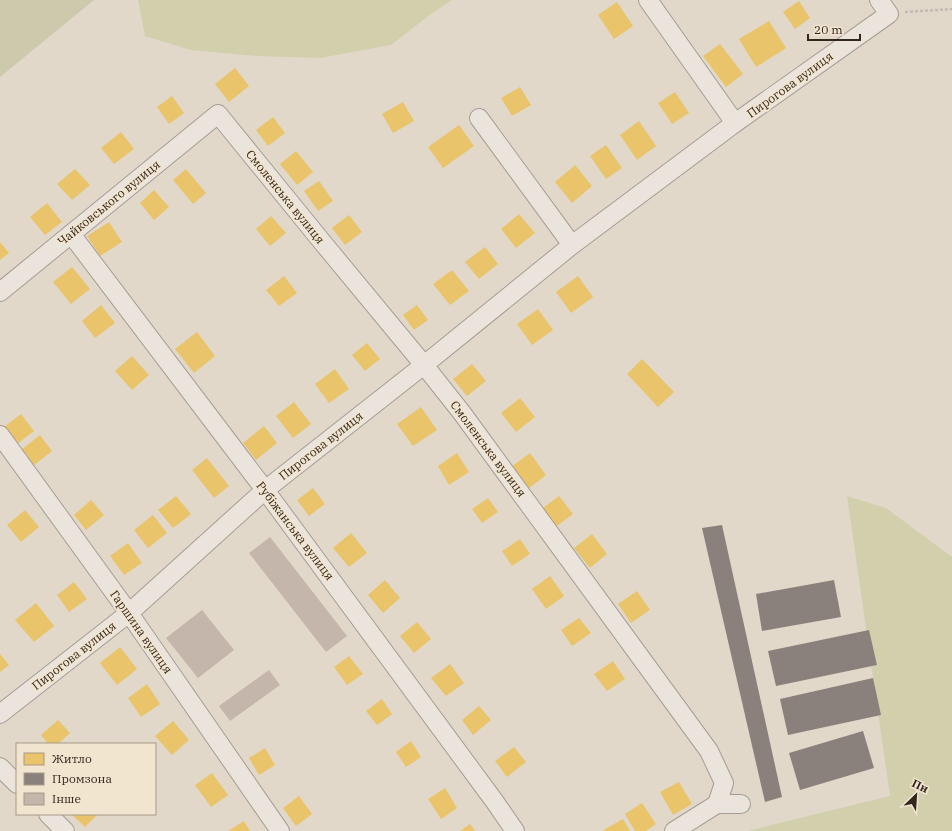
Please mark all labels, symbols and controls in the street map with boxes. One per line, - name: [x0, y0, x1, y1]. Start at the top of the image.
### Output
- scale bar: [808, 16, 860, 42]
- text: 20 m: [814, 22, 843, 37]
- street label: Пирогова вулиця: [744, 48, 836, 121]
- street label: Смоленська вулиця: [243, 147, 328, 247]
- street label: Чайковського вулиця: [54, 157, 163, 249]
- street label: Смоленська вулиця: [447, 398, 530, 500]
- street label: Пирогова вулиця: [276, 408, 366, 483]
- street label: Рубіжанська вулиця: [253, 478, 338, 583]
- street label: Гаршина вулиця: [107, 587, 176, 676]
- street label: Пирогова вулиця: [29, 618, 119, 693]
- legend: [16, 743, 156, 815]
- text: Житло: [52, 751, 92, 766]
- text: Промзона: [52, 771, 112, 786]
- north arrow: [896, 775, 936, 815]
- text: Пн: [910, 776, 931, 796]
- text: Інше: [52, 791, 81, 806]

